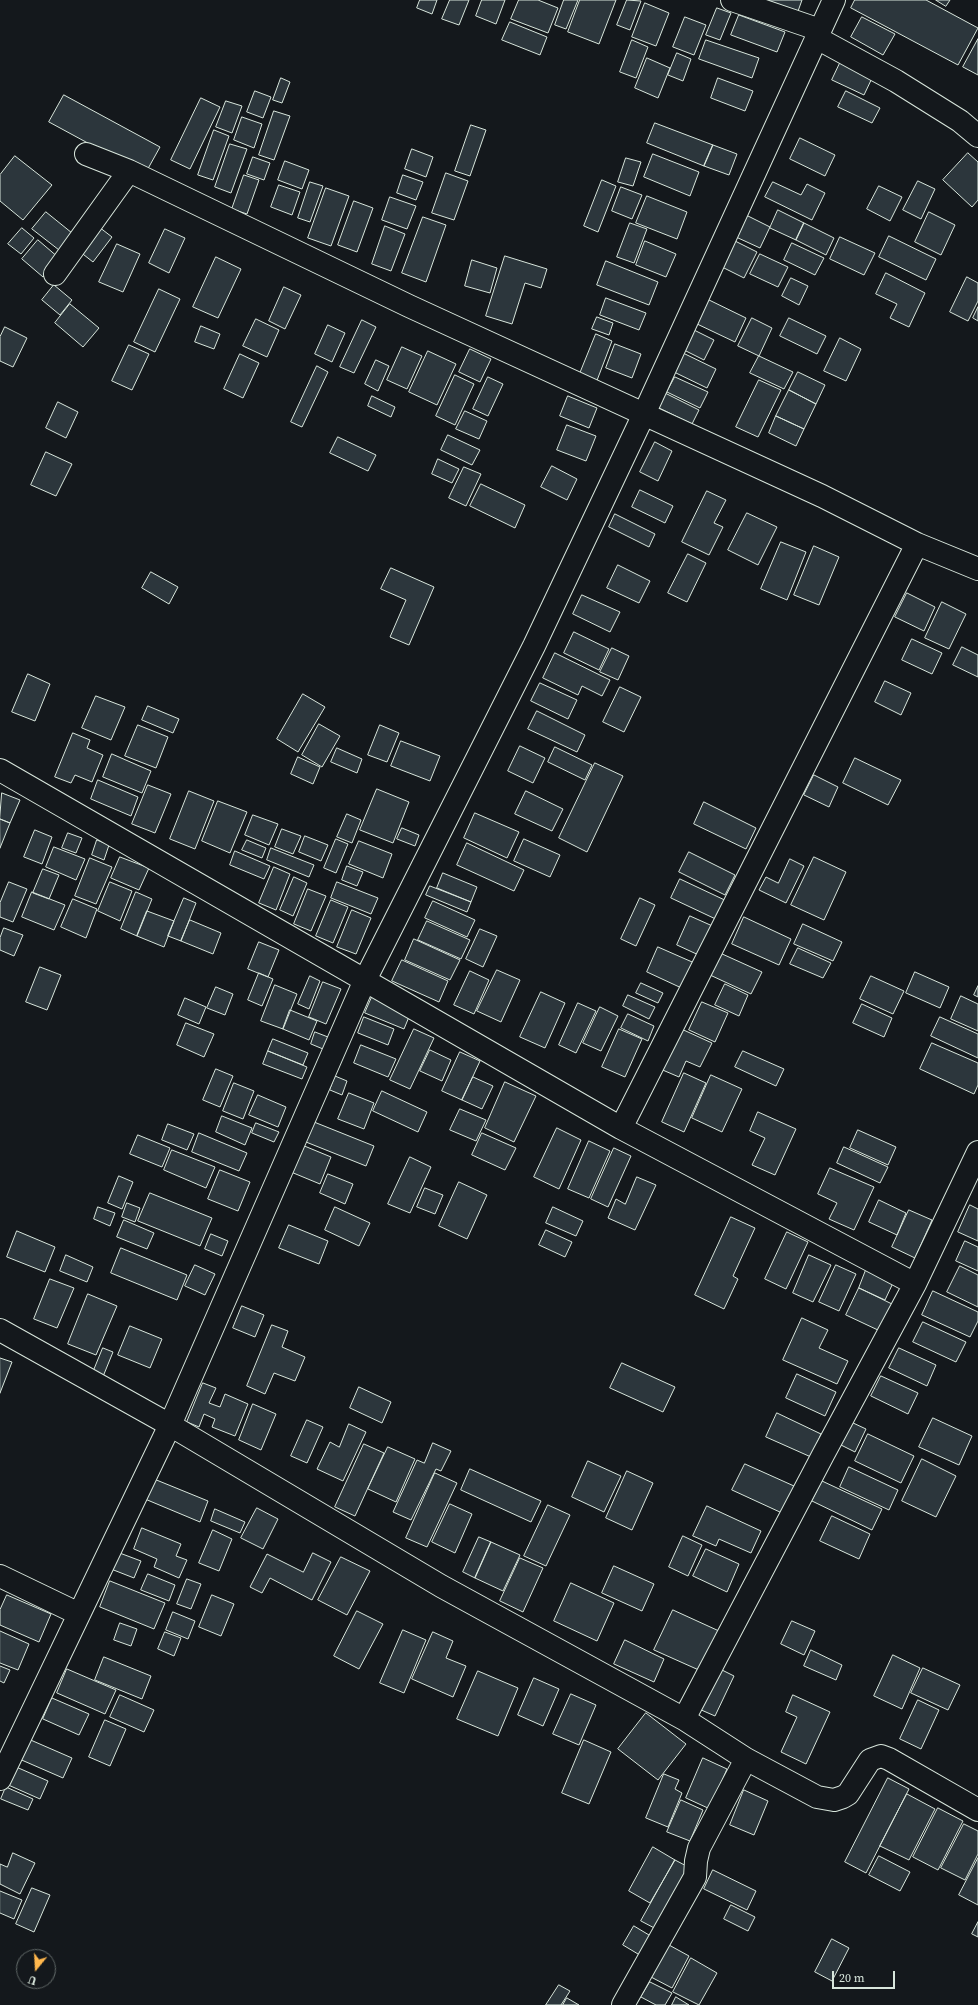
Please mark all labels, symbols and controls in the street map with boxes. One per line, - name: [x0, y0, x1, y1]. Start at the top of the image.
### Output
- north arrow: [16, 1949, 56, 1989]
- scale bar: [834, 1963, 897, 1989]
- text: 20 m: [839, 1970, 865, 1986]
- text: U: [26, 1972, 39, 1988]

